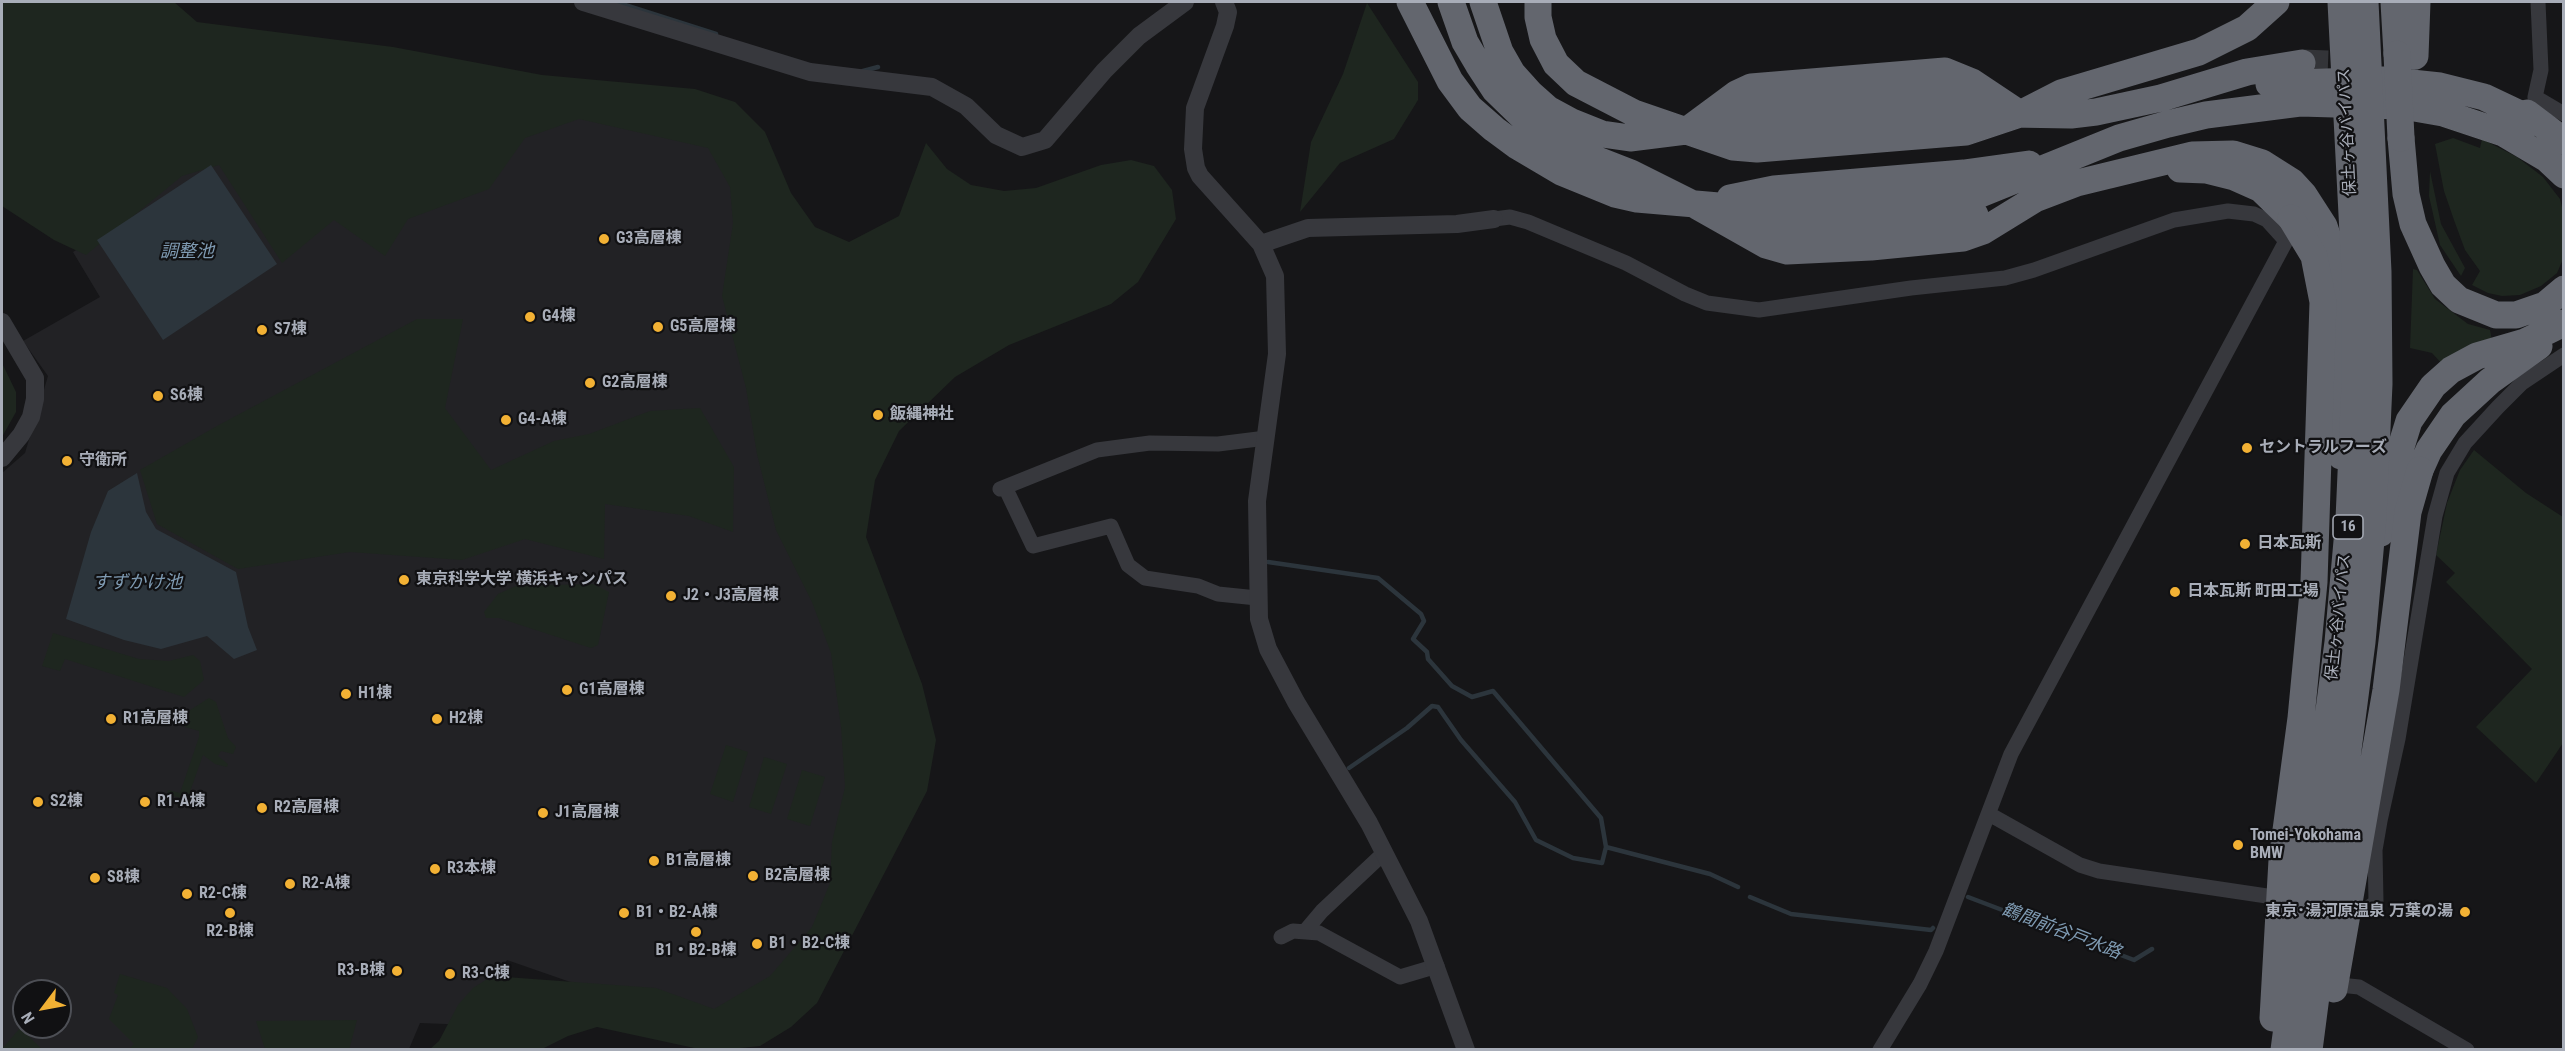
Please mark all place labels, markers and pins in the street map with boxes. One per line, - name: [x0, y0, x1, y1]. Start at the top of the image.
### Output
- place label: G3高層棟: [616, 229, 681, 249]
- marker: G3高層棟: [597, 232, 611, 246]
- place label: G4棟: [542, 307, 575, 327]
- marker: G4棟: [523, 310, 537, 324]
- place label: G5高層棟: [670, 317, 735, 337]
- place label: S7棟: [274, 320, 307, 340]
- marker: G5高層棟: [651, 320, 665, 334]
- marker: S7棟: [255, 323, 269, 337]
- place label: G2高層棟: [602, 373, 667, 393]
- marker: G2高層棟: [583, 376, 597, 390]
- place label: S6棟: [170, 386, 203, 406]
- marker: S6棟: [151, 389, 165, 403]
- place label: 飯縄神社: [890, 405, 954, 425]
- marker: 飯縄神社: [871, 408, 885, 422]
- place label: G4-A棟: [518, 410, 567, 430]
- marker: G4-A棟: [499, 413, 513, 427]
- place label: セントラルフーズ: [2259, 438, 2387, 458]
- marker: セントラルフーズ: [2240, 441, 2254, 455]
- place label: 守衛所: [79, 451, 127, 471]
- marker: 守衛所: [60, 454, 74, 468]
- place label: 日本瓦斯: [2257, 534, 2321, 554]
- marker: 日本瓦斯: [2238, 537, 2252, 551]
- place label: 東京科学大学 横浜キャンパス: [416, 570, 628, 590]
- marker: 東京科学大学 横浜キャンパス: [397, 573, 411, 587]
- place label: 日本瓦斯 町田工場: [2187, 582, 2319, 602]
- marker: 日本瓦斯 町田工場: [2168, 585, 2182, 599]
- place label: J2・J3高層棟: [683, 586, 779, 606]
- marker: J2・J3高層棟: [664, 589, 678, 603]
- place label: G1高層棟: [579, 680, 644, 700]
- marker: G1高層棟: [560, 683, 574, 697]
- place label: H1棟: [358, 684, 392, 704]
- marker: H1棟: [339, 687, 353, 701]
- place label: R1高層棟: [123, 709, 188, 729]
- place label: H2棟: [449, 709, 483, 729]
- marker: R1高層棟: [104, 712, 118, 726]
- marker: H2棟: [430, 712, 444, 726]
- place label: S2棟: [50, 792, 83, 812]
- place label: R1-A棟: [157, 792, 205, 812]
- marker: S2棟: [31, 795, 45, 809]
- marker: R1-A棟: [138, 795, 152, 809]
- place label: R2高層棟: [274, 798, 339, 818]
- marker: R2高層棟: [255, 801, 269, 815]
- place label: J1高層棟: [555, 803, 619, 823]
- marker: J1高層棟: [536, 806, 550, 820]
- place label: Tomei-Yokohama BMW: [2250, 826, 2361, 864]
- marker: Tomei-Yokohama BMW: [2231, 838, 2245, 852]
- place label: B1高層棟: [666, 851, 731, 871]
- marker: B1高層棟: [647, 854, 661, 868]
- place label: R3本棟: [447, 859, 496, 879]
- marker: R3本棟: [428, 862, 442, 876]
- place label: B2高層棟: [765, 866, 830, 886]
- place label: S8棟: [107, 868, 140, 888]
- marker: B2高層棟: [746, 869, 760, 883]
- marker: S8棟: [88, 871, 102, 885]
- place label: R2-A棟: [302, 874, 350, 894]
- marker: R2-A棟: [283, 877, 297, 891]
- place label: R2-C棟: [199, 884, 247, 904]
- marker: R2-C棟: [180, 887, 194, 901]
- place label: 東京･湯河原温泉 万葉の湯: [2265, 902, 2453, 922]
- place label: B1・B2-A棟: [636, 903, 717, 923]
- marker: 東京･湯河原温泉 万葉の湯: [2458, 905, 2472, 919]
- marker: R2-B棟: [223, 906, 237, 920]
- marker: B1・B2-A棟: [617, 906, 631, 920]
- place label: R2-B棟: [206, 922, 254, 942]
- marker: B1・B2-B棟: [689, 925, 703, 939]
- place label: B1・B2-C棟: [769, 934, 850, 954]
- marker: B1・B2-C棟: [750, 937, 764, 951]
- place label: B1・B2-B棟: [656, 941, 736, 961]
- place label: R3-B棟: [337, 961, 385, 981]
- marker: R3-B棟: [390, 964, 404, 978]
- place label: R3-C棟: [462, 964, 510, 984]
- marker: R3-C棟: [443, 967, 457, 981]

